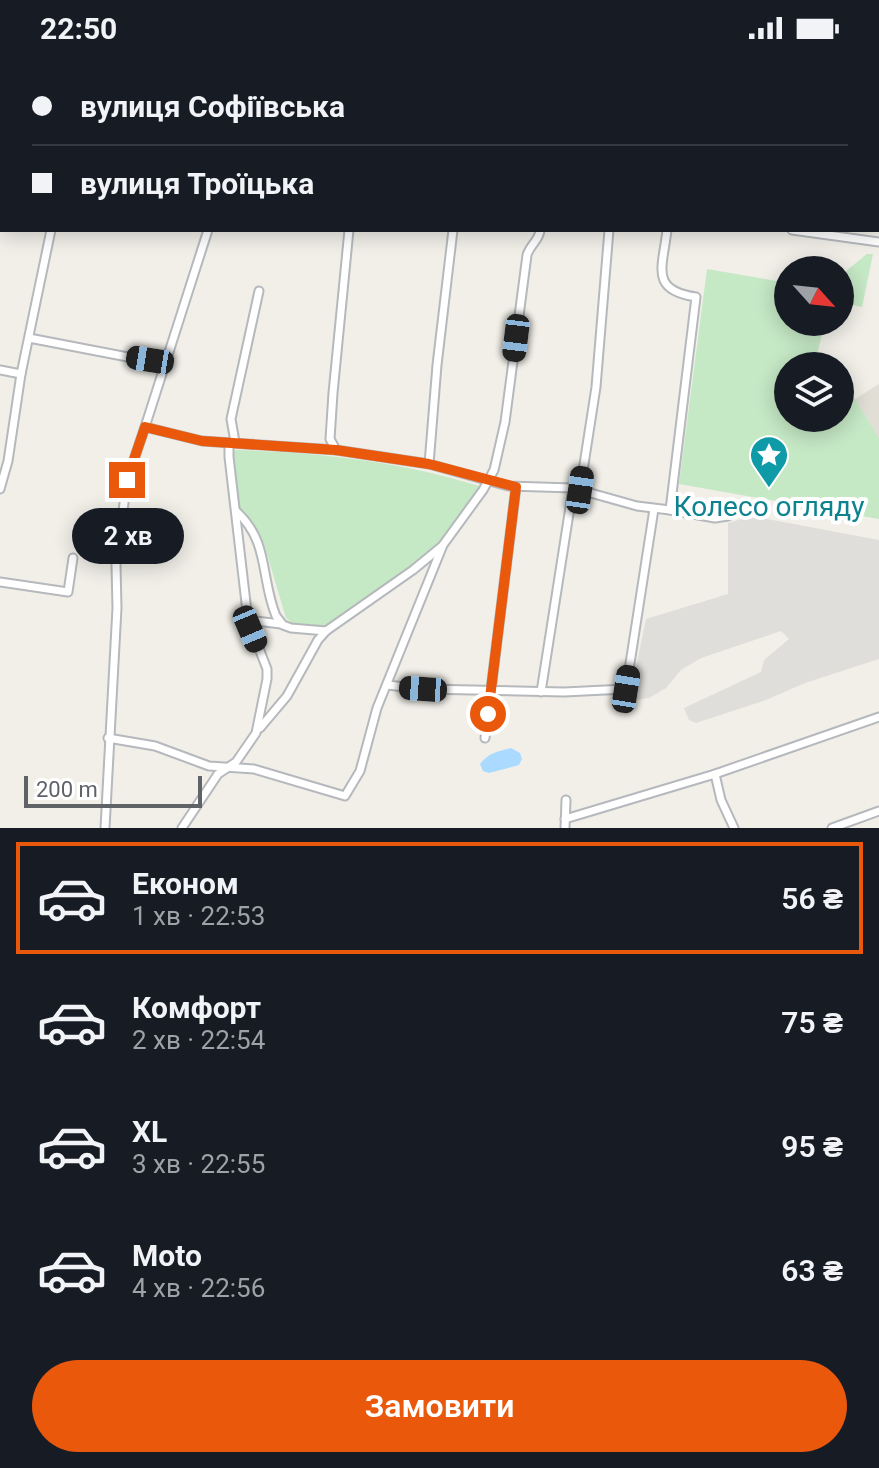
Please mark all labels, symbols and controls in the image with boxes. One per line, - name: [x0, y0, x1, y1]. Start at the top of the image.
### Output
- text: 22:50: [40, 11, 117, 46]
- text: вулиця Софіївська: [80, 89, 345, 124]
- text: вулиця Троїцька: [80, 166, 314, 201]
- north arrow: [774, 256, 854, 336]
- map controls: [774, 256, 854, 432]
- car: [501, 313, 531, 363]
- car: [124, 344, 176, 376]
- button: layers: [774, 352, 854, 432]
- place icon: Колесо огляду: [748, 434, 790, 489]
- route end: [109, 462, 145, 498]
- car: [565, 465, 595, 515]
- place label: Колесо огляду: [674, 490, 864, 523]
- callout: 2 хв: [71, 508, 183, 564]
- text: 2 хв: [103, 521, 153, 551]
- car: [230, 602, 270, 656]
- car: [610, 663, 642, 715]
- car: [398, 675, 448, 703]
- route start: [470, 696, 506, 732]
- scale bar: [24, 772, 202, 808]
- text: 200 m: [36, 777, 98, 802]
- icon: car: [36, 862, 108, 934]
- text: Економ: [132, 866, 239, 901]
- text: 56 ₴: [781, 881, 843, 916]
- text: 1 хв · 22:53: [132, 901, 265, 931]
- icon: car: [36, 986, 108, 1058]
- text: Комфорт: [132, 990, 261, 1025]
- text: 75 ₴: [781, 1005, 843, 1040]
- text: 2 хв · 22:54: [132, 1025, 265, 1055]
- icon: car: [36, 1110, 108, 1182]
- text: XL: [132, 1114, 167, 1149]
- text: 95 ₴: [781, 1129, 843, 1164]
- text: 3 хв · 22:55: [132, 1149, 265, 1179]
- icon: car: [36, 1234, 108, 1306]
- text: Moto: [132, 1238, 202, 1273]
- text: 63 ₴: [781, 1253, 843, 1288]
- text: 4 хв · 22:56: [132, 1273, 265, 1303]
- button: Замовити: [32, 1360, 847, 1452]

